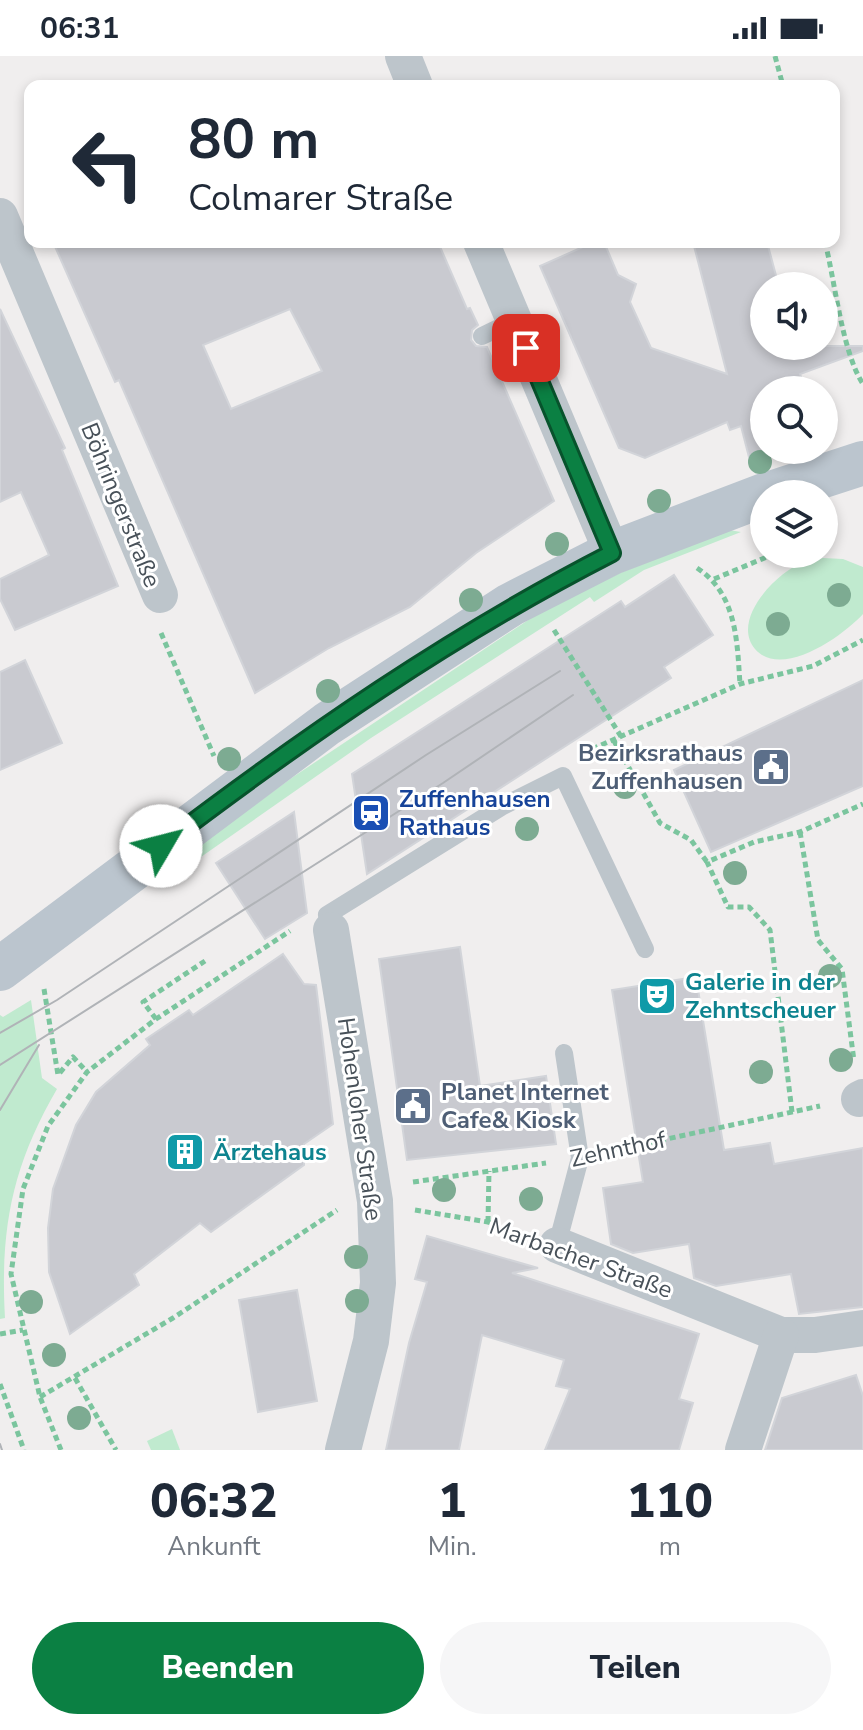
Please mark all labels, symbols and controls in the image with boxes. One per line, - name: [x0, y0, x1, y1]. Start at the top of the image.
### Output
- text: 06:31: [40, 8, 119, 49]
- text: 80 m: [188, 101, 319, 178]
- icon: left: [56, 112, 160, 216]
- text: Colmarer Straße: [188, 174, 453, 223]
- map controls: [750, 272, 838, 568]
- button: sound: [750, 272, 838, 360]
- pin: [492, 314, 560, 382]
- icon: arrive: [504, 326, 548, 370]
- button: search: [750, 376, 838, 464]
- street label: Böhringerstraße: [73, 418, 169, 592]
- button: layers: [750, 480, 838, 568]
- place label: Bezirksrathaus Zuffenhausen: [578, 737, 743, 797]
- public building icon: Bezirksrathaus Zuffenhausen: [750, 746, 792, 788]
- place label: Zuffenhausen Rathaus: [399, 783, 551, 843]
- station icon: Zuffenhausen Rathaus: [350, 792, 392, 834]
- position arrow: [119, 804, 203, 888]
- place label: Galerie in der Zehntscheuer: [685, 966, 836, 1026]
- theatre icon: Galerie in der Zehntscheuer: [636, 975, 678, 1017]
- street label: Hohenloher Straße: [330, 1015, 390, 1223]
- place label: Planet Internet Cafe& Kiosk: [441, 1076, 609, 1136]
- public building icon: Planet Internet Cafe& Kiosk: [392, 1085, 434, 1127]
- street label: Zehnthof: [567, 1123, 670, 1175]
- building icon: Ärztehaus: [164, 1131, 206, 1173]
- place label: Ärztehaus: [213, 1136, 327, 1168]
- street label: Marbacher Straße: [485, 1210, 677, 1306]
- text: 06:32: [150, 1468, 278, 1534]
- text: 1: [438, 1468, 467, 1534]
- text: 110: [627, 1468, 713, 1534]
- text: Ankunft: [167, 1529, 260, 1564]
- text: Min.: [428, 1529, 477, 1564]
- text: m: [659, 1529, 681, 1564]
- button: Beenden: [32, 1622, 424, 1714]
- button: Teilen: [440, 1622, 831, 1714]

